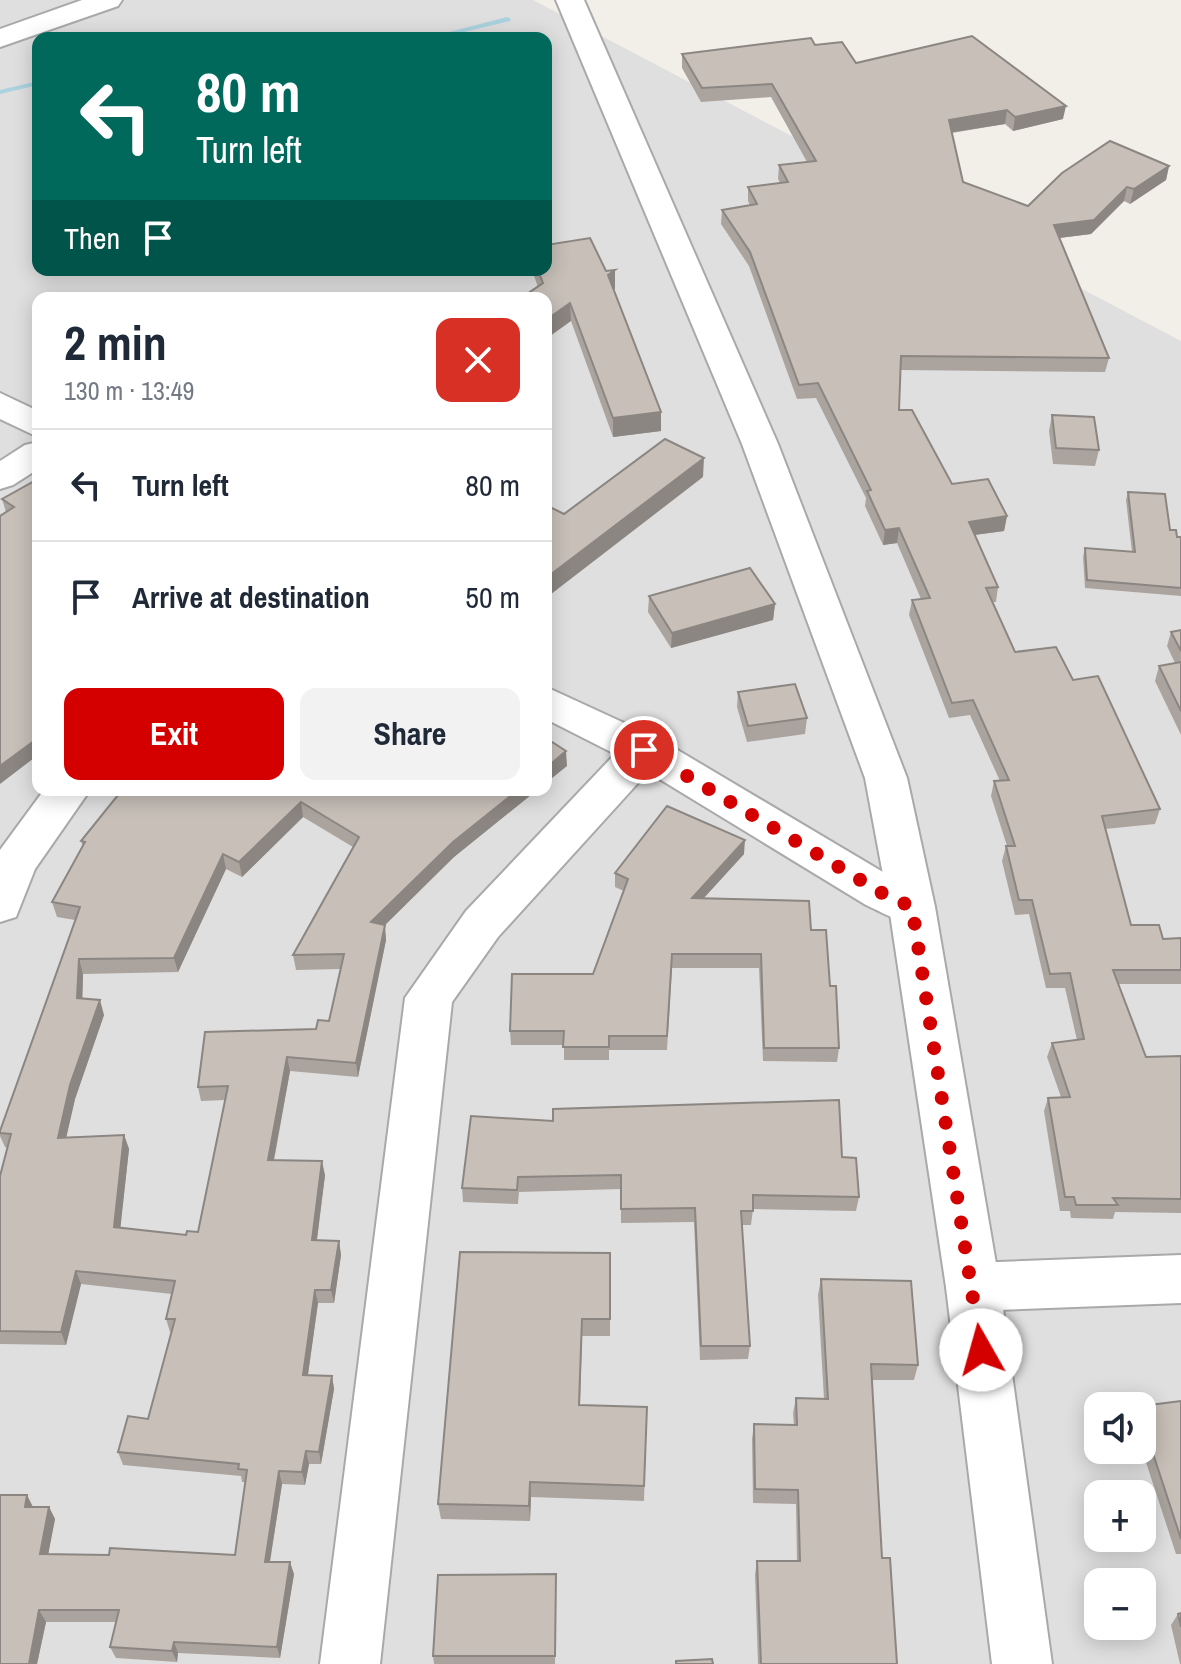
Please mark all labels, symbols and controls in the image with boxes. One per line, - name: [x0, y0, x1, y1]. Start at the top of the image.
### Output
- text: 80 m: [196, 54, 301, 129]
- icon: left: [64, 64, 168, 168]
- text: Turn left: [196, 126, 302, 174]
- icon: arrive: [136, 216, 180, 260]
- text: Then: [64, 218, 120, 258]
- text: 2 min: [64, 310, 167, 375]
- button: close: [436, 318, 520, 402]
- text: 130 m · 13:49: [64, 373, 194, 408]
- icon: left: [64, 463, 108, 507]
- text: Turn left: [132, 465, 229, 505]
- text: 80 m: [465, 465, 520, 505]
- icon: arrive: [64, 575, 108, 619]
- text: Arrive at destination: [132, 577, 370, 617]
- text: 50 m: [465, 577, 520, 617]
- button: Exit: [64, 688, 284, 780]
- button: Share: [300, 688, 520, 780]
- pin: [610, 716, 678, 784]
- icon: arrive: [622, 728, 666, 772]
- position arrow: [939, 1308, 1023, 1392]
- map controls: [1084, 1392, 1156, 1640]
- button: sound: [1084, 1392, 1156, 1464]
- button: +: [1084, 1480, 1156, 1552]
- button: −: [1084, 1568, 1156, 1640]

